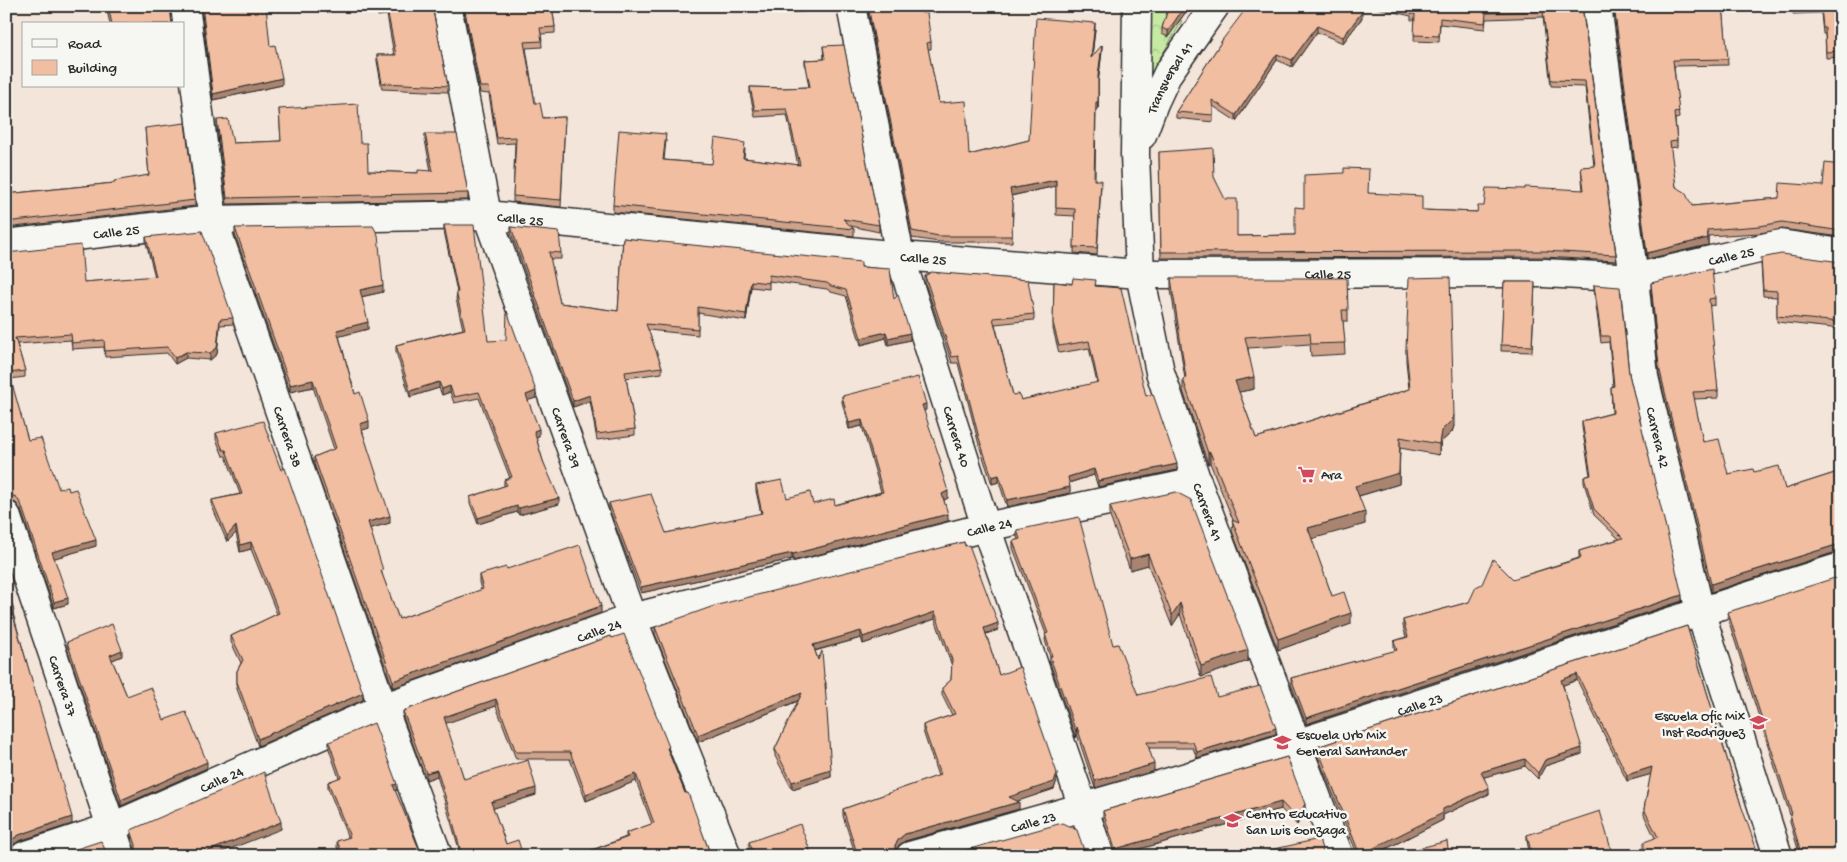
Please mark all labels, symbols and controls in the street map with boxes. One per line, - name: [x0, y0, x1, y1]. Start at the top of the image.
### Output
- legend: [22, 22, 185, 88]
- text: Road: [68, 36, 102, 54]
- street label: Transversal 41: [1144, 40, 1198, 117]
- text: Building: [67, 60, 117, 78]
- street label: Calle 25: [496, 210, 544, 232]
- street label: Calle 25: [93, 223, 141, 245]
- street label: Calle 25: [1707, 244, 1756, 271]
- street label: Calle 25: [900, 250, 947, 270]
- street label: Calle 25: [1305, 267, 1351, 285]
- street label: Carrera 38: [268, 404, 305, 470]
- street label: Carrera 40: [937, 404, 973, 470]
- street label: Carrera 39: [546, 406, 583, 471]
- street label: Carrera 42: [1641, 406, 1672, 470]
- supermarket icon: Ara: [1297, 464, 1317, 484]
- place label: Ara: [1321, 468, 1343, 485]
- street label: Carrera 41: [1187, 481, 1225, 544]
- street label: Calle 24: [965, 516, 1014, 543]
- street label: Calle 24: [575, 617, 624, 648]
- street label: Carrera 37: [43, 654, 80, 720]
- street label: Calle 23: [1396, 691, 1445, 722]
- place label: Escuela Ofic Mix Inst Rodriguez: [1654, 709, 1746, 742]
- school or university icon: Escuela Ofic Mix Inst Rodriguez: [1749, 713, 1769, 733]
- place label: Escuela Urb Mix General Santander: [1296, 728, 1408, 761]
- school or university icon: Escuela Urb Mix General Santander: [1272, 732, 1292, 752]
- street label: Calle 24: [198, 764, 247, 798]
- place label: Centro Educativo San Luis Gonzaga: [1246, 807, 1347, 840]
- street label: Calle 23: [1009, 809, 1059, 838]
- school or university icon: Centro Educativo San Luis Gonzaga: [1222, 811, 1242, 831]

